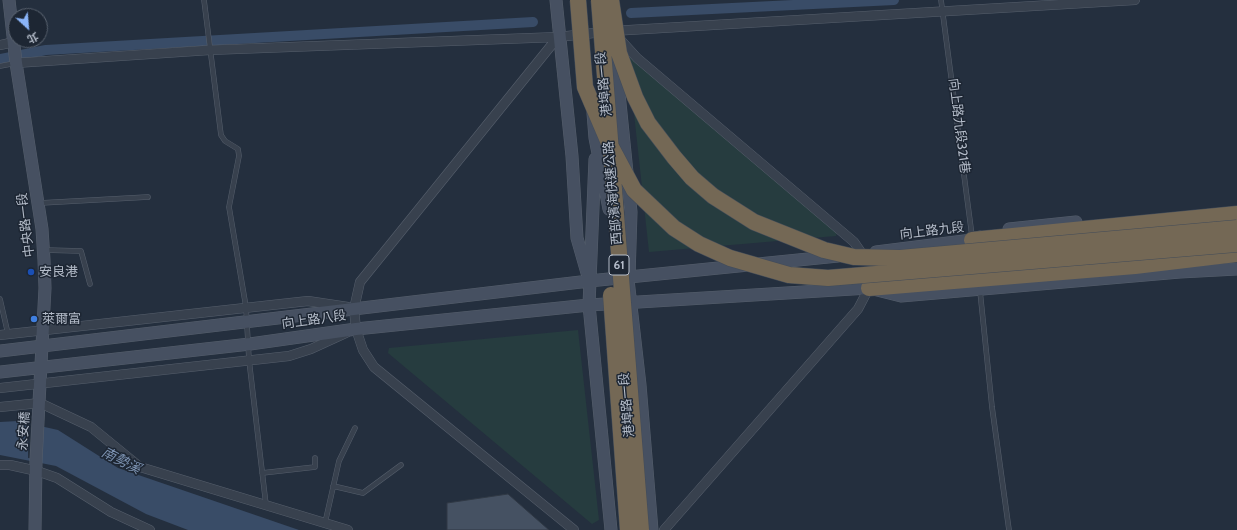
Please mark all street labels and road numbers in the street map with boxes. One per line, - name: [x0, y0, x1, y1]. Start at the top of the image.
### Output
- street label: 港埠路一段: [593, 51, 615, 117]
- street label: 向上路九段321巷: [945, 77, 973, 175]
- street label: 西部濱海快速公路: [601, 141, 625, 245]
- street label: 中央路一段: [14, 192, 38, 258]
- street label: 向上路九段: [899, 219, 965, 243]
- road number: 61: [609, 255, 629, 275]
- street label: 向上路八段: [281, 308, 347, 332]
- street label: 港埠路一段: [616, 372, 638, 438]
- street label: 永安橋: [15, 411, 33, 451]

